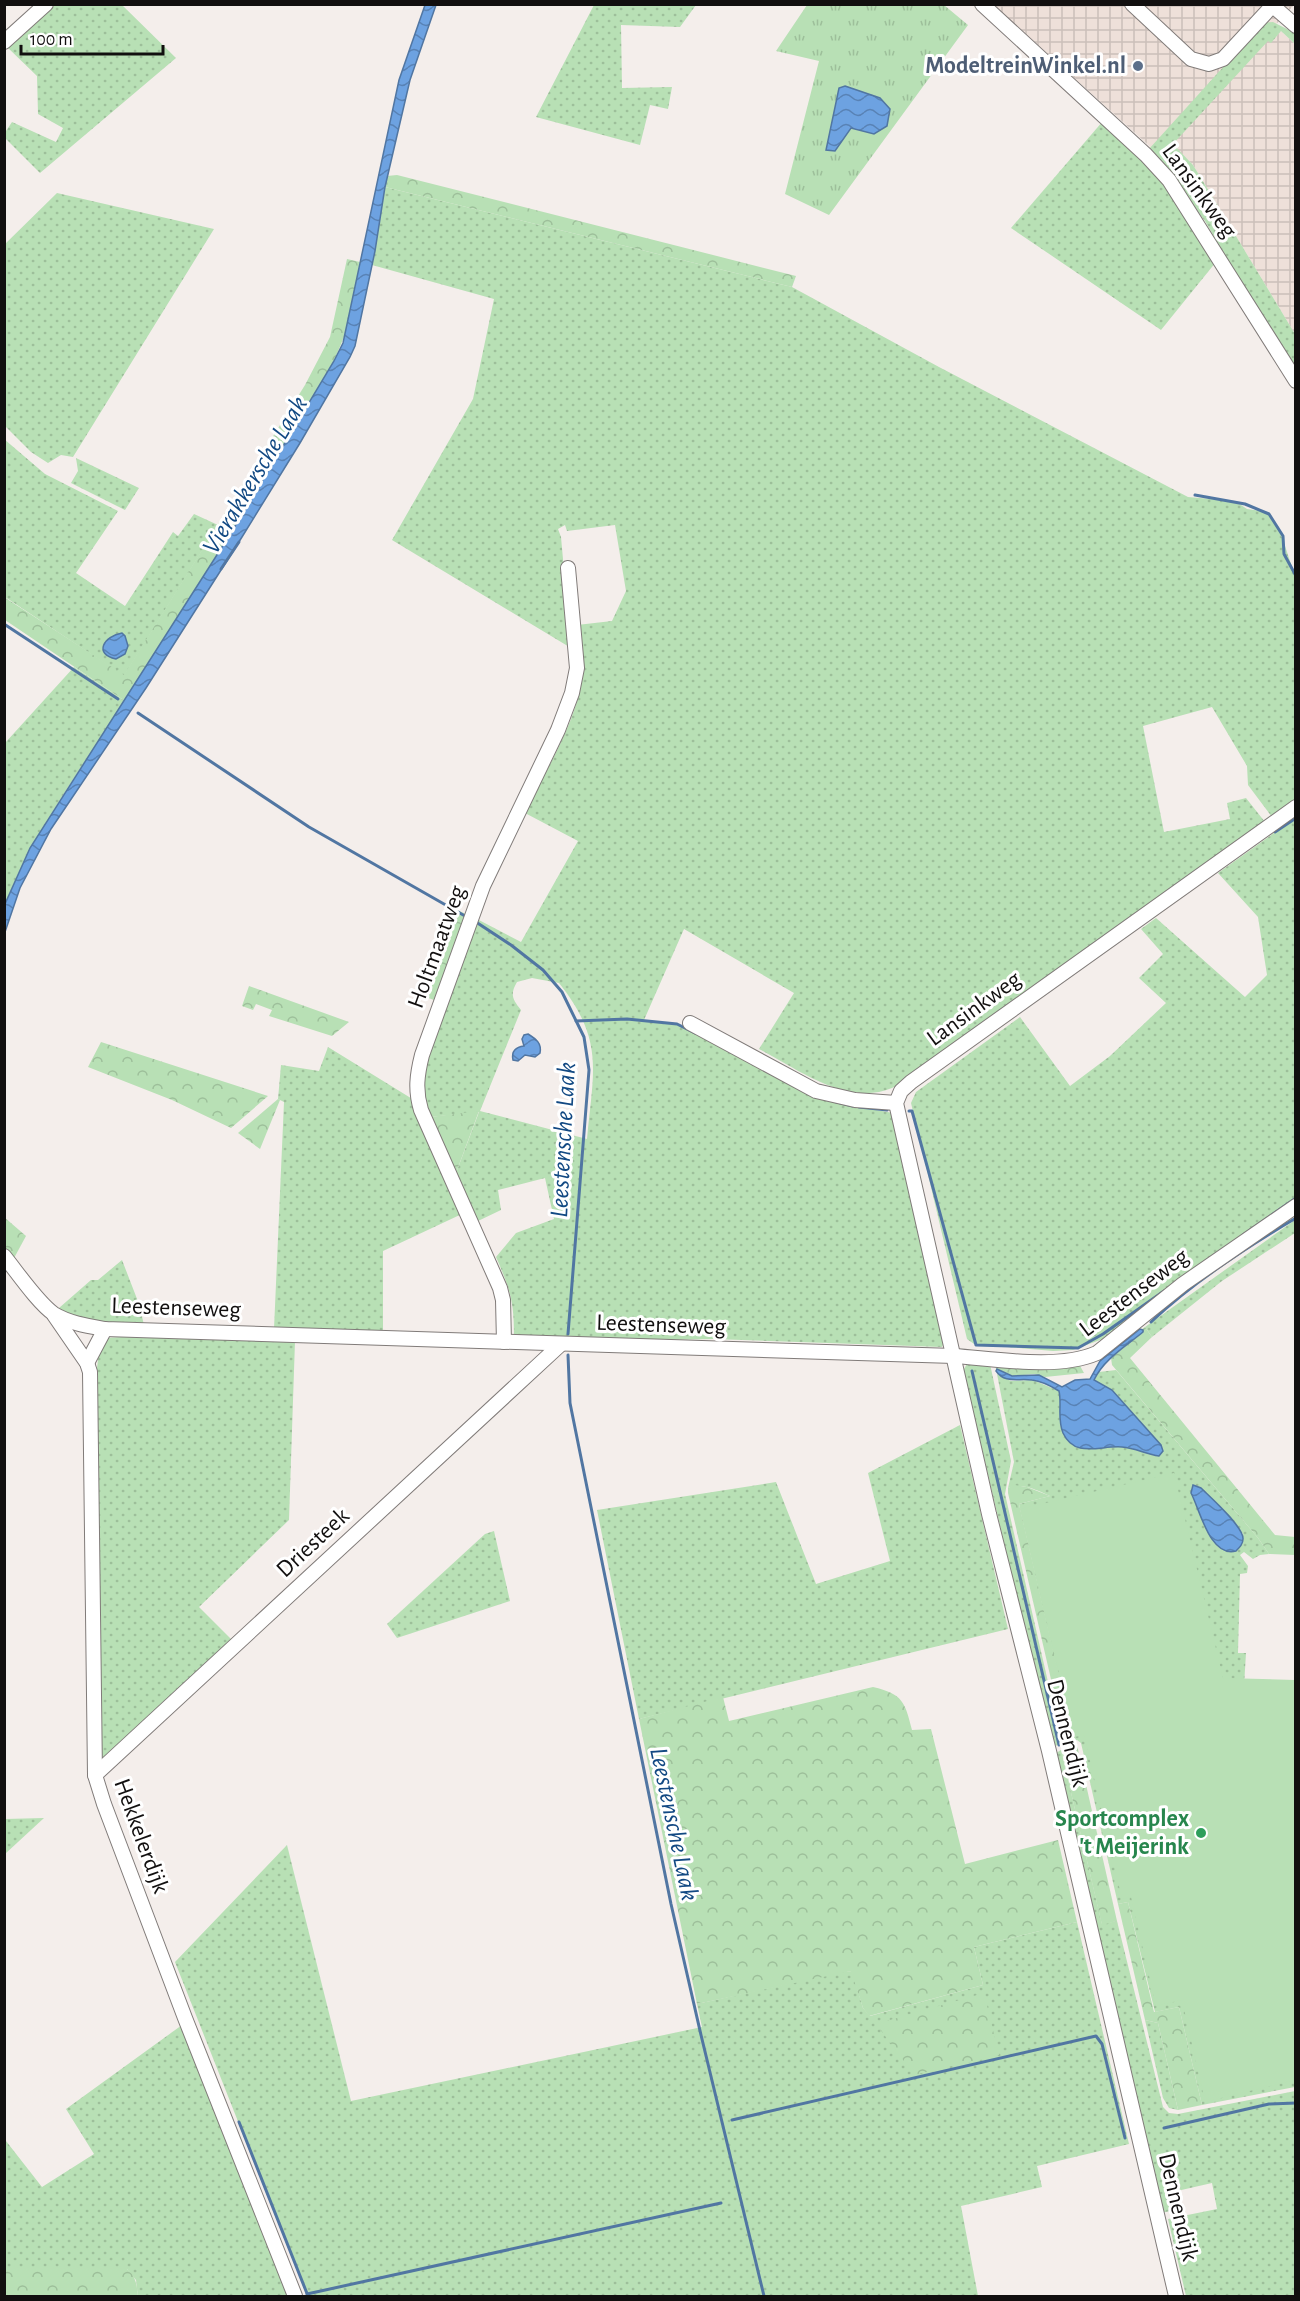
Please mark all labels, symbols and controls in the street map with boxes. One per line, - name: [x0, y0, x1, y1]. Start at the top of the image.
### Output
- scale bar: [21, 18, 164, 56]
- text: 100 m: [30, 31, 73, 49]
- place label: ModeltreinWinkel.nl: [925, 54, 1126, 78]
- marker: ModeltreinWinkel.nl: [1131, 59, 1145, 73]
- street label: Lansinkweg: [1157, 140, 1241, 243]
- water label: Vierakkersche Laak: [198, 392, 312, 558]
- street label: Holtmaatweg: [404, 882, 470, 1012]
- street label: Lansinkweg: [923, 967, 1026, 1051]
- water label: Leestensche Laak: [546, 1061, 580, 1219]
- street label: Leestenseweg: [1075, 1244, 1193, 1342]
- street label: Leestenseweg: [111, 1294, 242, 1322]
- street label: Leestenseweg: [596, 1311, 727, 1339]
- street label: Driesteek: [272, 1504, 354, 1582]
- street label: Dennendijk: [1042, 1677, 1092, 1789]
- water label: Leestensche Laak: [645, 1745, 703, 1903]
- street label: Hekkelerdijk: [109, 1776, 173, 1896]
- place label: Sportcomplex 't Meijerink: [1055, 1807, 1189, 1859]
- marker: Sportcomplex 't Meijerink: [1194, 1826, 1208, 1840]
- street label: Dennendijk: [1154, 2151, 1202, 2263]

